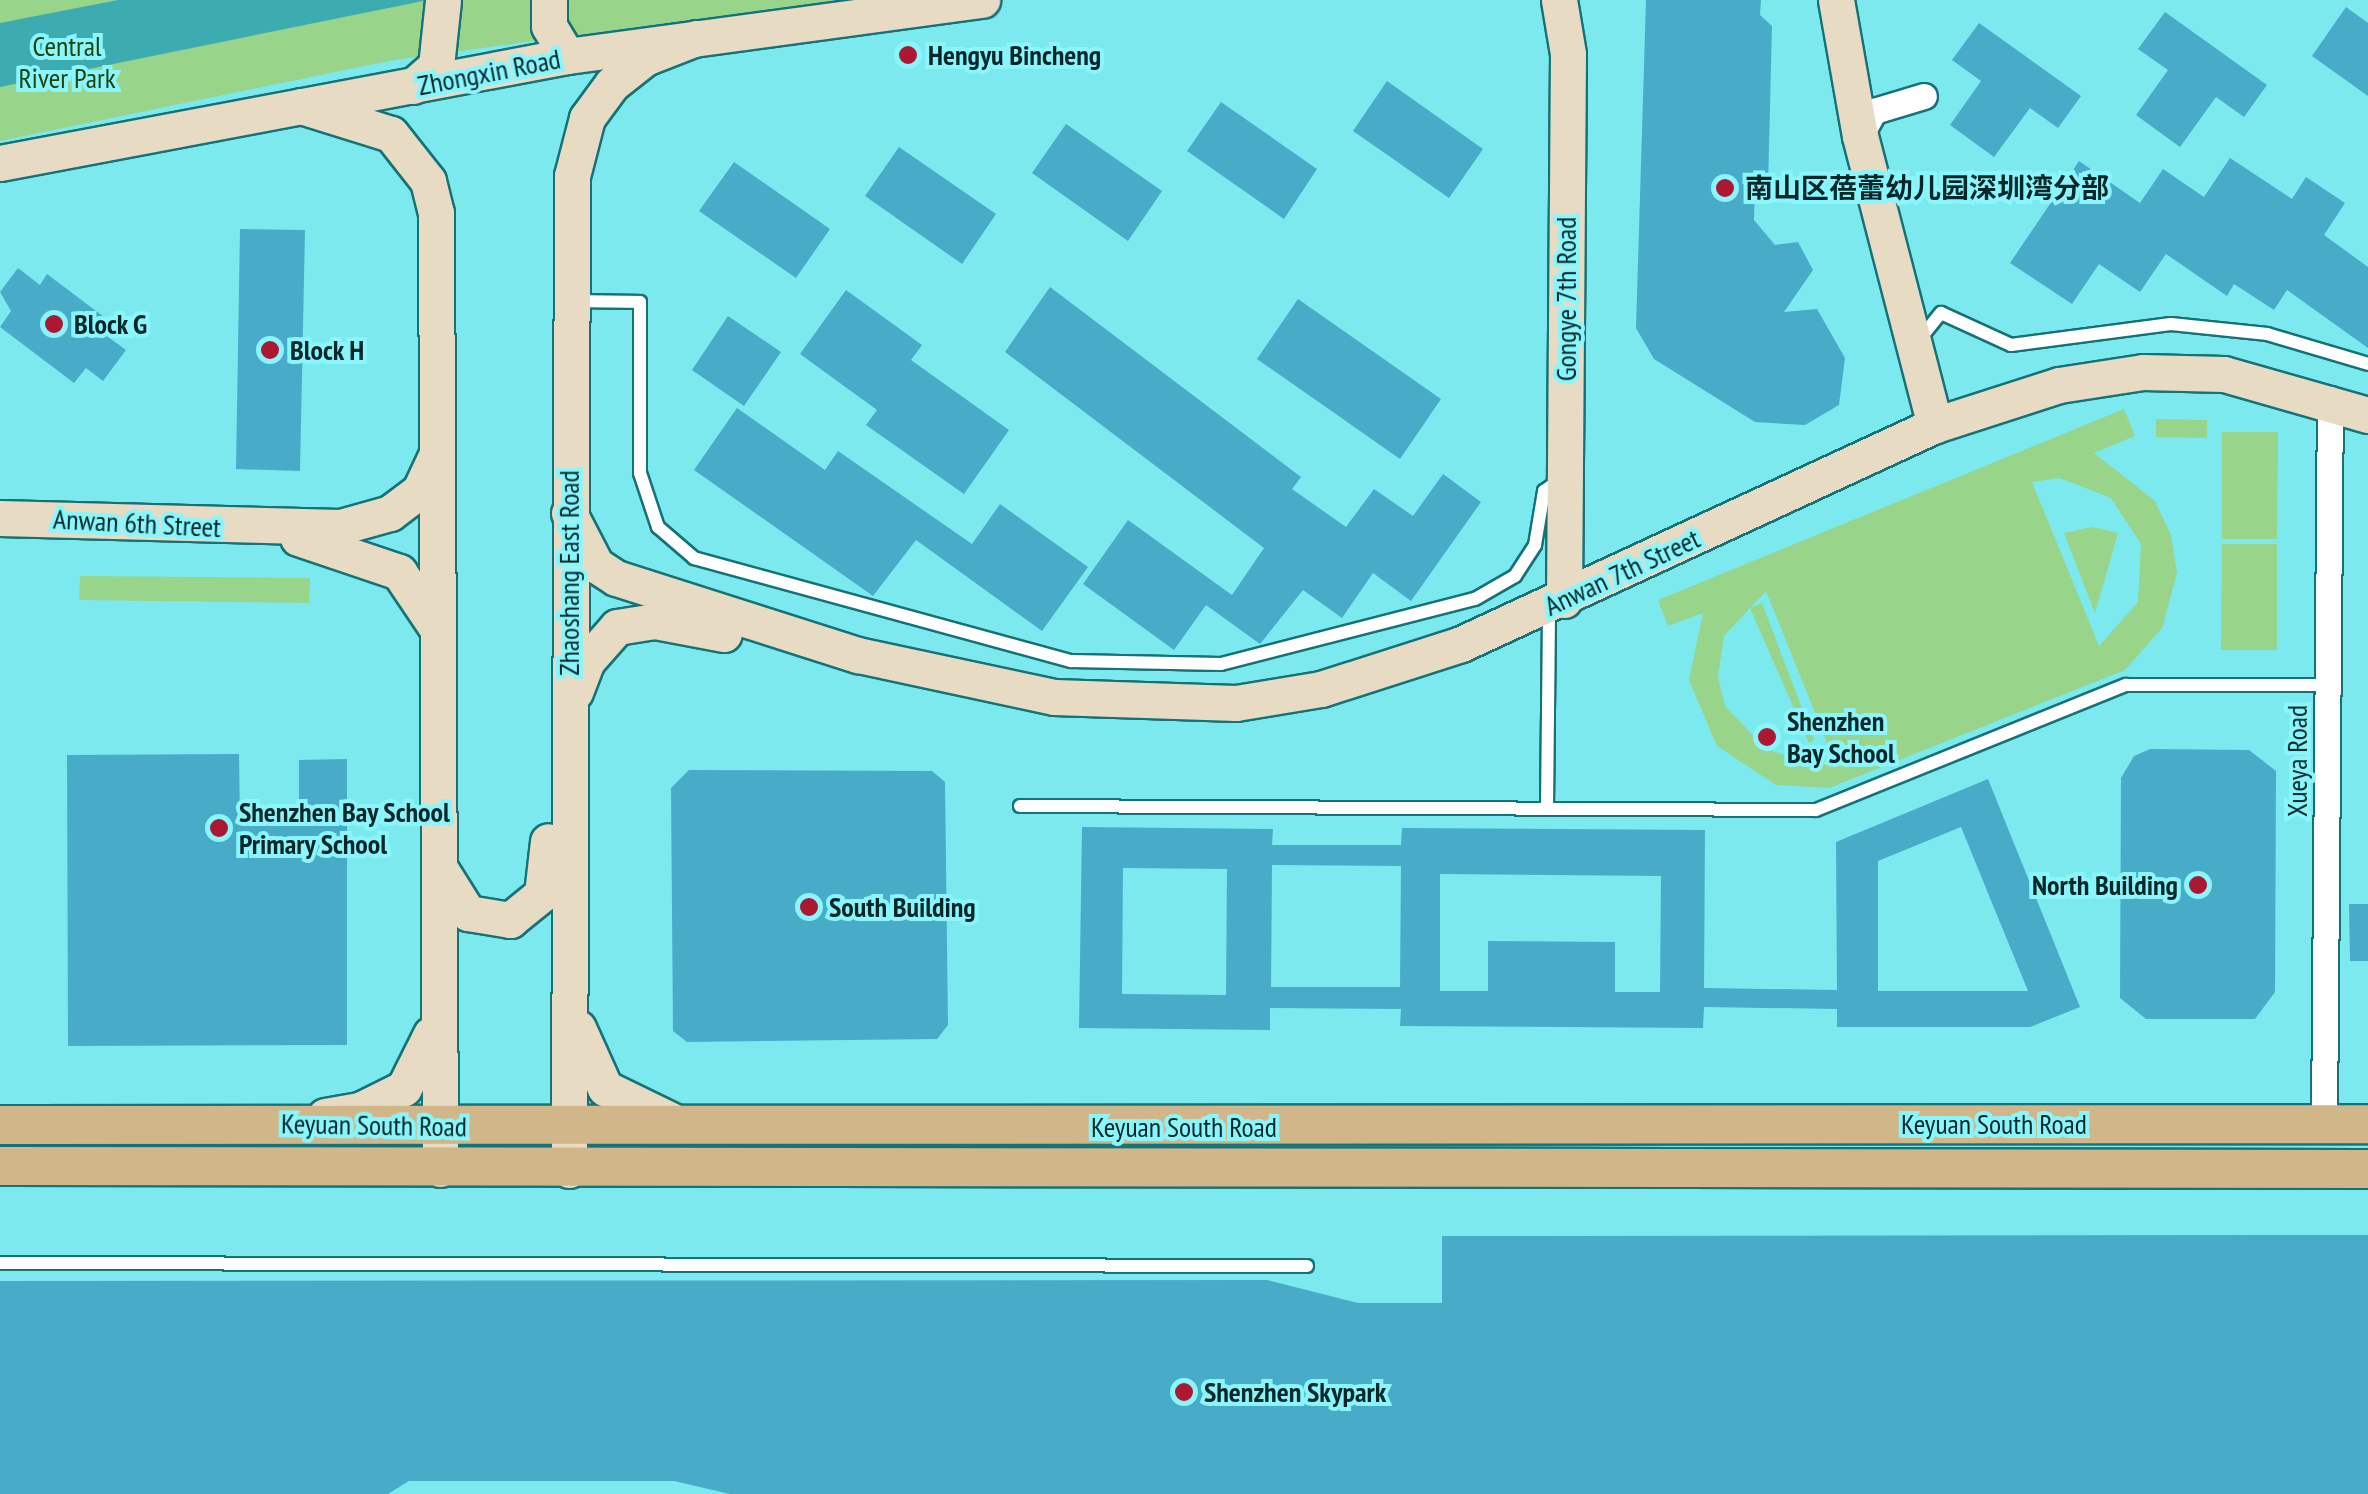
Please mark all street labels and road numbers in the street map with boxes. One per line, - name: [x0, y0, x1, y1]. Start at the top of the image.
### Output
- street label: Zhongxin Road: [415, 42, 563, 102]
- street label: Gongye 7th Road: [1549, 217, 1583, 381]
- street label: Zhaoshang East Road: [552, 470, 586, 676]
- street label: Anwan 6th Street: [52, 502, 222, 544]
- street label: Anwan 7th Street: [1539, 521, 1705, 623]
- street label: Xueya Road: [2280, 705, 2314, 817]
- street label: Keyuan South Road: [281, 1107, 467, 1143]
- street label: Keyuan South Road: [1901, 1107, 2087, 1141]
- street label: Keyuan South Road: [1091, 1110, 1277, 1144]

